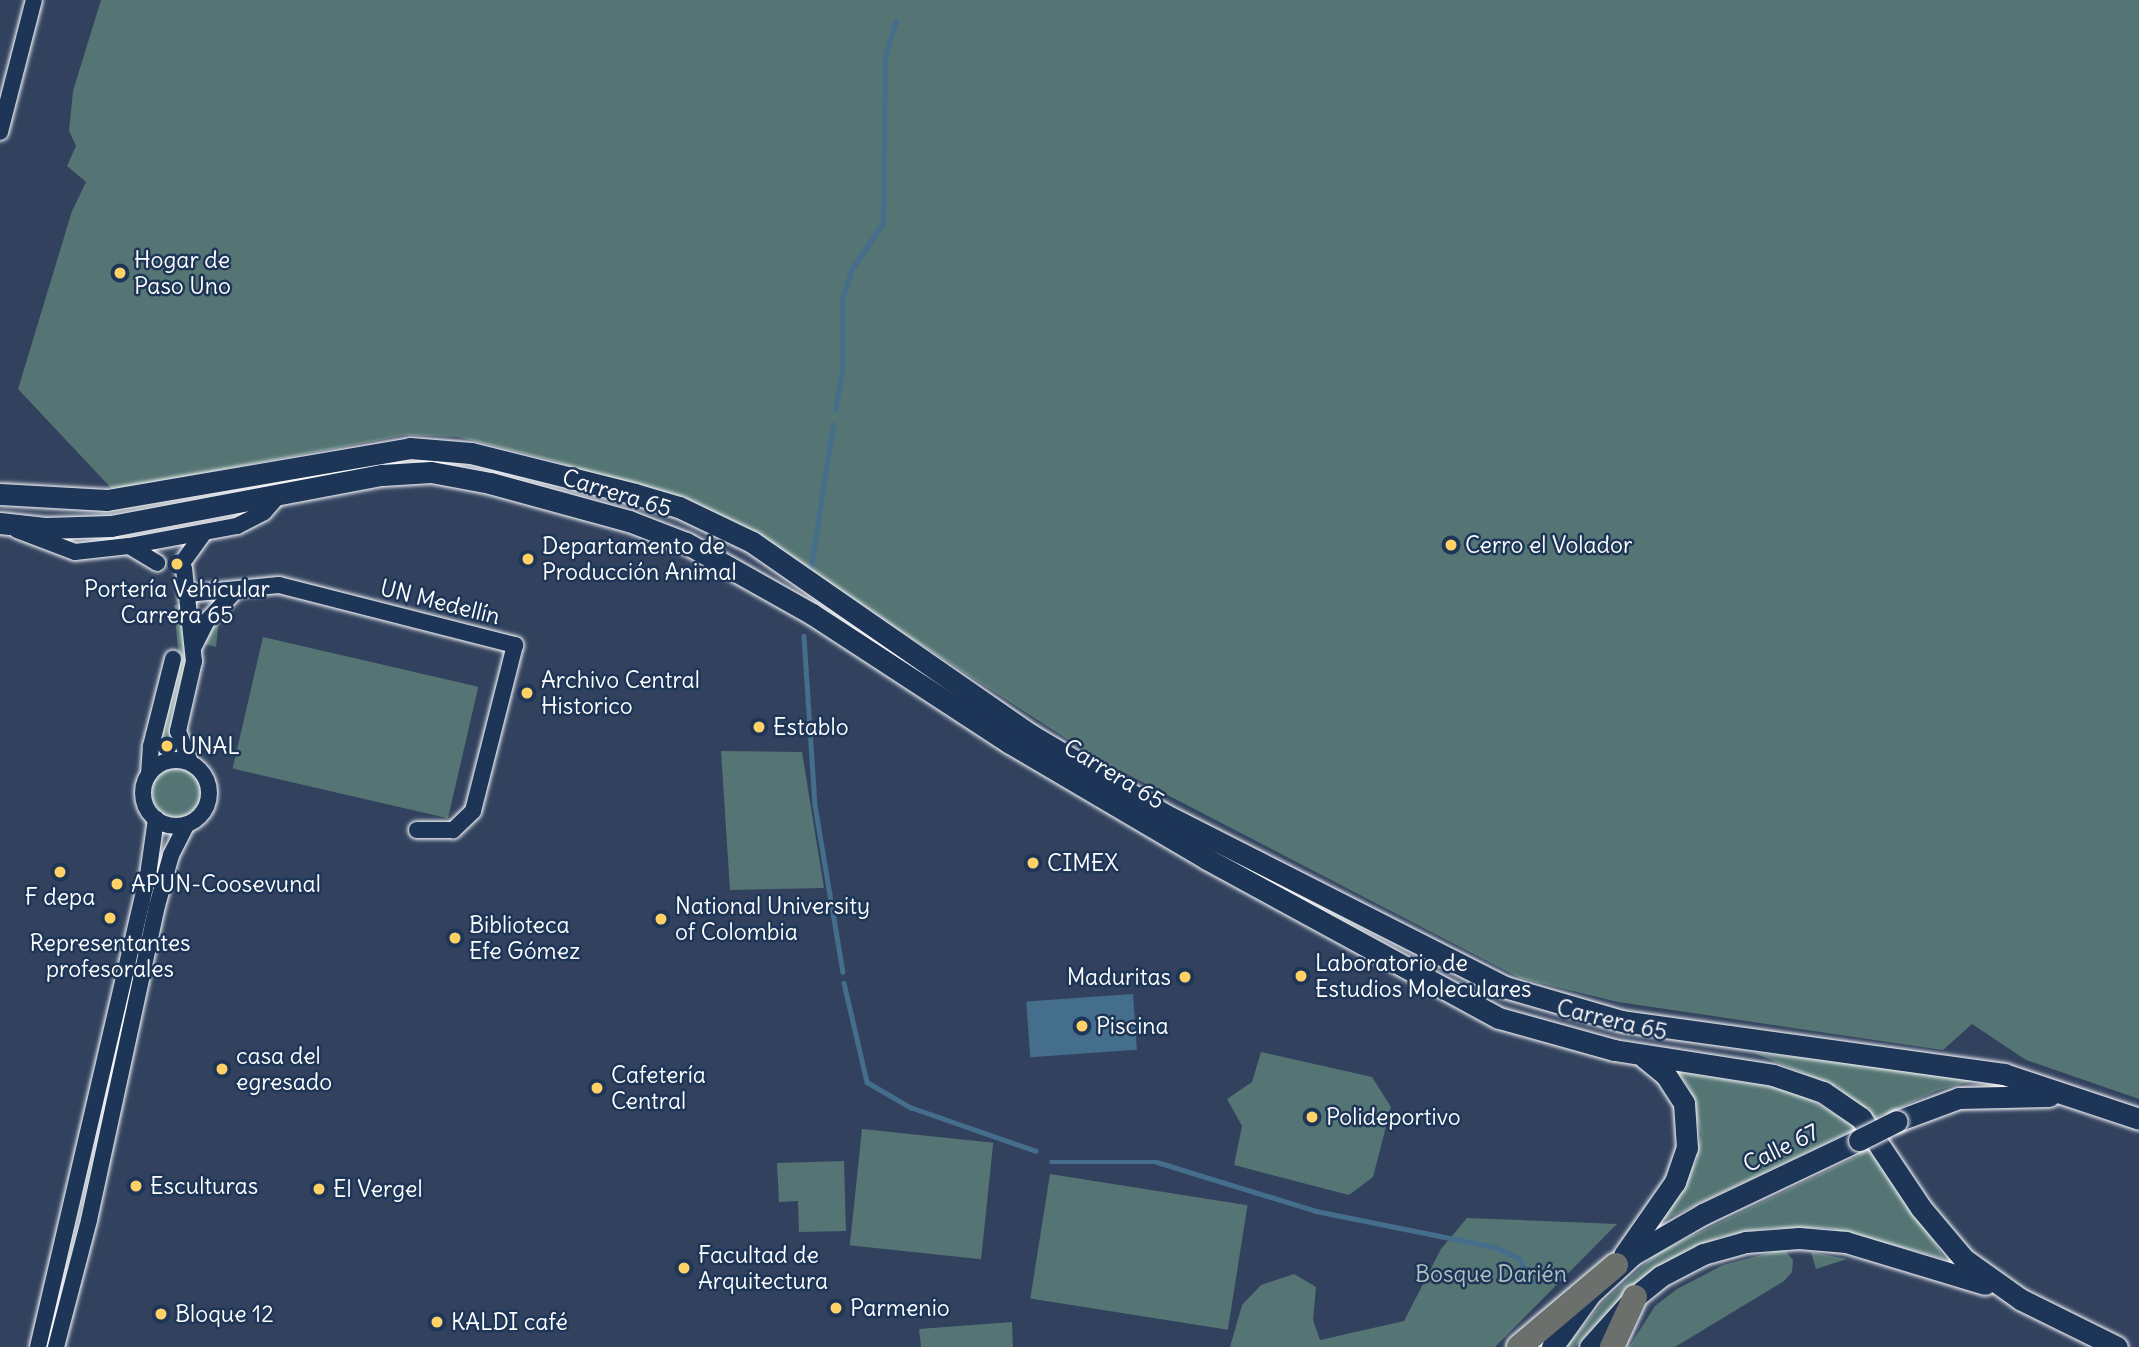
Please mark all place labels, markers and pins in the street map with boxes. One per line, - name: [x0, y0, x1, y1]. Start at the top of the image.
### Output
- place label: Hogar de Paso Uno: [134, 246, 231, 300]
- marker: Hogar de Paso Uno: [112, 265, 128, 281]
- place label: Cerro el Volador: [1465, 531, 1632, 559]
- place label: Departamento de Producción Animal: [542, 532, 737, 586]
- marker: Cerro el Volador: [1443, 537, 1459, 553]
- marker: Departamento de Producción Animal: [520, 551, 536, 567]
- marker: Portería Vehícular Carrera 65: [169, 556, 185, 572]
- place label: Portería Vehícular Carrera 65: [84, 575, 270, 629]
- place label: Archivo Central Historico: [541, 666, 700, 720]
- marker: Archivo Central Historico: [519, 685, 535, 701]
- place label: Establo: [773, 713, 849, 741]
- marker: Establo: [751, 719, 767, 735]
- place label: UNAL: [181, 732, 240, 760]
- marker: UNAL: [159, 738, 175, 754]
- place label: CIMEX: [1047, 849, 1119, 877]
- marker: CIMEX: [1025, 855, 1041, 871]
- marker: F depa: [52, 864, 68, 880]
- place label: APUN-Coosevunal: [131, 870, 321, 898]
- marker: APUN-Coosevunal: [109, 876, 125, 892]
- place label: F depa: [25, 883, 95, 911]
- place label: National University of Colombia: [675, 892, 870, 946]
- marker: Representantes profesorales: [102, 910, 118, 926]
- place label: Biblioteca Efe Gómez: [469, 911, 580, 965]
- marker: National University of Colombia: [653, 911, 669, 927]
- place label: Representantes profesorales: [29, 929, 191, 983]
- marker: Biblioteca Efe Gómez: [447, 930, 463, 946]
- place label: Laboratorio de Estudios Moleculares: [1315, 949, 1532, 1003]
- place label: Maduritas: [1067, 963, 1171, 991]
- marker: Laboratorio de Estudios Moleculares: [1293, 968, 1309, 984]
- marker: Maduritas: [1177, 969, 1193, 985]
- place label: Piscina: [1096, 1012, 1169, 1040]
- marker: Piscina: [1074, 1018, 1090, 1034]
- place label: casa del egresado: [236, 1042, 332, 1096]
- marker: casa del egresado: [214, 1061, 230, 1077]
- place label: Cafetería Central: [611, 1061, 706, 1115]
- marker: Cafetería Central: [589, 1080, 605, 1096]
- place label: Polideportivo: [1326, 1103, 1461, 1131]
- marker: Polideportivo: [1304, 1109, 1320, 1125]
- place label: Esculturas: [150, 1172, 258, 1200]
- place label: El Vergel: [333, 1175, 423, 1203]
- marker: Esculturas: [128, 1178, 144, 1194]
- marker: El Vergel: [311, 1181, 327, 1197]
- place label: Facultad de Arquitectura: [698, 1241, 828, 1295]
- marker: Facultad de Arquitectura: [676, 1260, 692, 1276]
- place label: Parmenio: [850, 1294, 950, 1322]
- place label: Bloque 12: [175, 1300, 274, 1328]
- marker: Parmenio: [828, 1300, 844, 1316]
- marker: Bloque 12: [153, 1306, 169, 1322]
- place label: KALDI café: [451, 1308, 568, 1336]
- marker: KALDI café: [429, 1314, 445, 1330]

